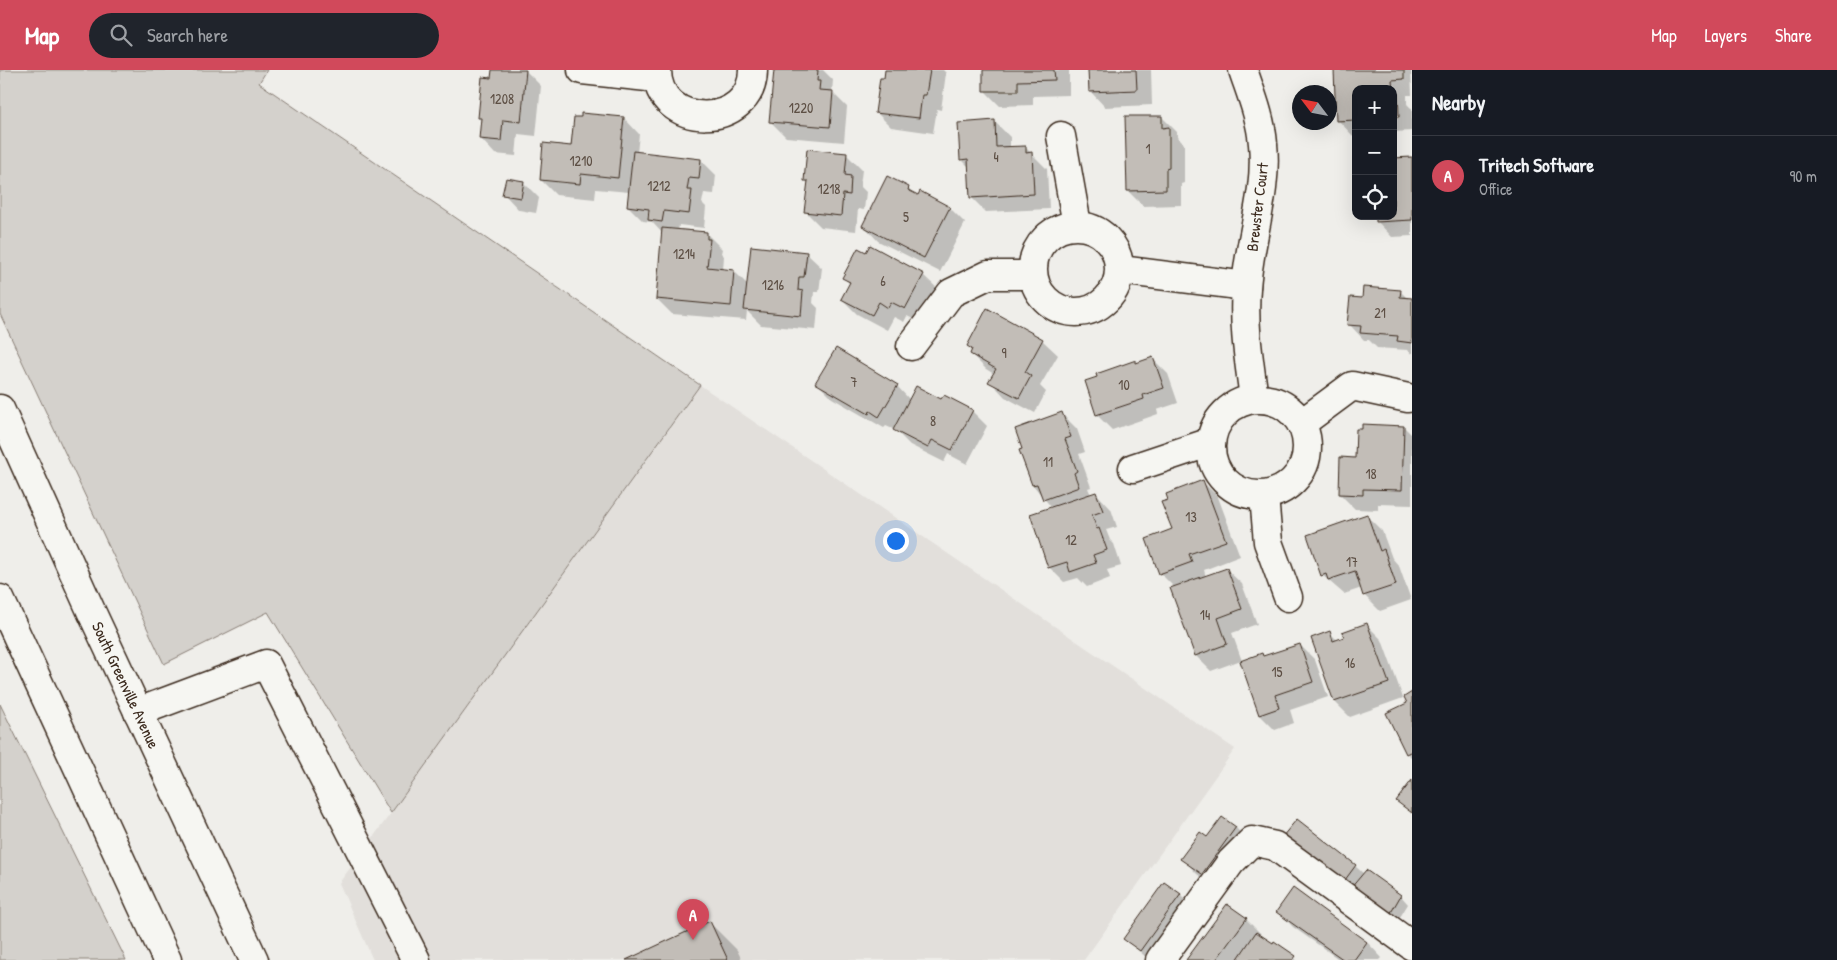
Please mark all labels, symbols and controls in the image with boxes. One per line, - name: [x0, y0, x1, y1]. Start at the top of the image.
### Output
- search box: [89, 13, 439, 58]
- text: Map: [25, 19, 59, 51]
- icon: search: [107, 21, 135, 49]
- text: Search here: [147, 22, 228, 48]
- text: Map: [1651, 23, 1677, 48]
- text: Layers: [1705, 23, 1747, 48]
- text: Share: [1775, 23, 1812, 48]
- north arrow: [1292, 85, 1337, 130]
- map controls: [1352, 85, 1397, 220]
- button: +: [1352, 85, 1397, 130]
- text: Nearby: [1432, 88, 1485, 117]
- house number: 1208: [490, 89, 514, 108]
- house number: 1220: [789, 98, 813, 117]
- button: −: [1352, 130, 1397, 175]
- house number: 1: [1145, 139, 1151, 158]
- house number: 4: [993, 147, 999, 166]
- house number: 1210: [570, 151, 593, 170]
- text: Tritech Software: [1479, 152, 1594, 178]
- street label: Brewster Court: [1241, 161, 1273, 253]
- text: A: [1444, 165, 1452, 187]
- text: 90 m: [1789, 165, 1817, 187]
- button: locate: [1352, 175, 1397, 220]
- house number: 1212: [647, 176, 671, 195]
- text: Office: [1479, 178, 1512, 200]
- house number: 1218: [818, 179, 840, 198]
- house number: 5: [903, 207, 909, 226]
- house number: 1214: [673, 244, 695, 263]
- house number: 6: [880, 271, 886, 290]
- house number: 1216: [762, 275, 785, 294]
- house number: 21: [1374, 303, 1386, 322]
- house number: 9: [1001, 343, 1007, 362]
- house number: 7: [851, 372, 858, 391]
- house number: 10: [1118, 375, 1130, 394]
- house number: 8: [930, 411, 936, 430]
- house number: 11: [1043, 452, 1053, 471]
- house number: 18: [1365, 464, 1377, 483]
- house number: 13: [1185, 507, 1197, 526]
- your location: [883, 528, 909, 554]
- house number: 12: [1065, 530, 1077, 549]
- house number: 17: [1346, 552, 1358, 571]
- house number: 14: [1200, 605, 1210, 624]
- street label: South Greenville Avenue: [87, 618, 165, 752]
- house number: 16: [1345, 653, 1356, 672]
- house number: 15: [1271, 662, 1283, 681]
- pin: A: [677, 899, 709, 940]

